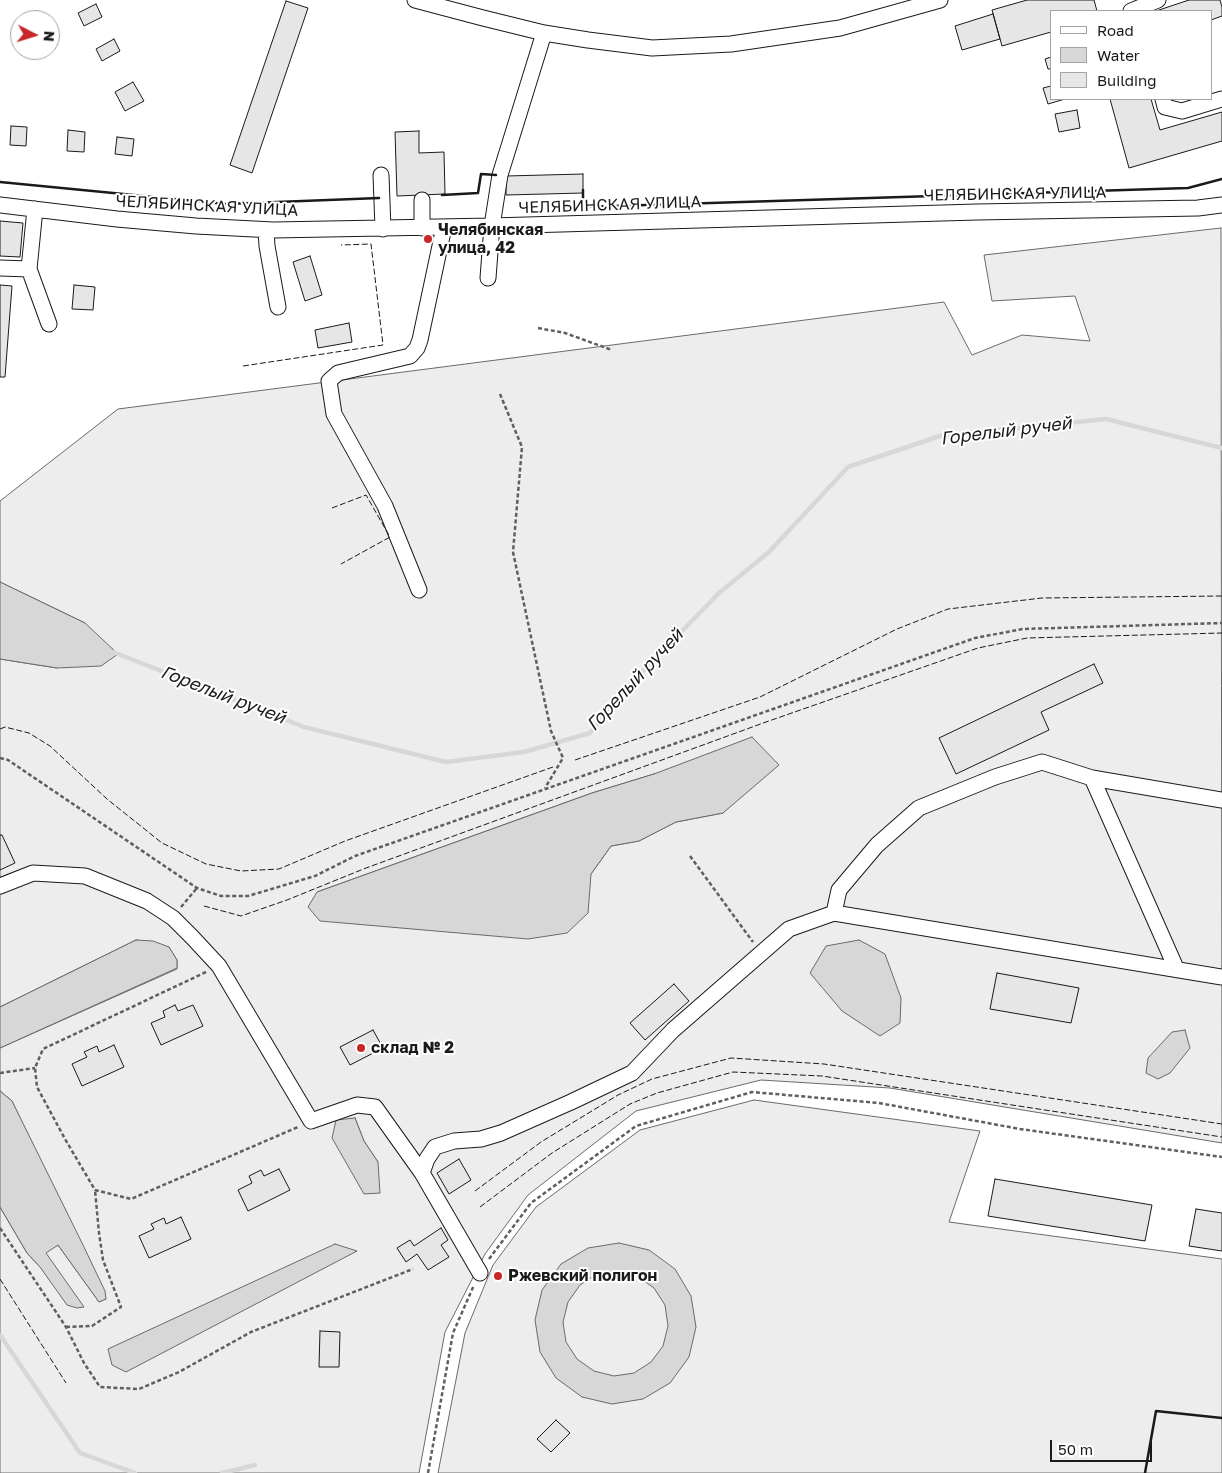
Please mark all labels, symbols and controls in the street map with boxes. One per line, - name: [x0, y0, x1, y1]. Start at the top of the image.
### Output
- north arrow: [10, 10, 60, 60]
- legend: [1050, 10, 1212, 100]
- text: Road: [1097, 21, 1134, 39]
- text: N: [41, 30, 58, 42]
- text: Water: [1097, 46, 1140, 64]
- text: Building: [1097, 71, 1157, 89]
- street label: ЧЕЛЯБИНСКАЯ УЛИЦА: [923, 183, 1107, 205]
- street label: ЧЕЛЯБИНСКАЯ УЛИЦА: [115, 192, 299, 220]
- street label: ЧЕЛЯБИНСКАЯ УЛИЦА: [518, 192, 702, 218]
- place label: Челябинская улица, 42: [438, 220, 543, 258]
- marker: Челябинская улица, 42: [422, 233, 434, 245]
- water label: Горелый ручей: [939, 412, 1073, 450]
- water label: Горелый ручей: [582, 624, 688, 736]
- water label: Горелый ручей: [158, 661, 288, 729]
- place label: склад № 2: [371, 1038, 454, 1058]
- marker: склад № 2: [355, 1042, 367, 1054]
- place label: Ржевский полигон: [508, 1266, 657, 1286]
- marker: Ржевский полигон: [492, 1270, 504, 1282]
- scale bar: [1052, 1430, 1154, 1462]
- text: 50 m: [1058, 1440, 1093, 1458]

